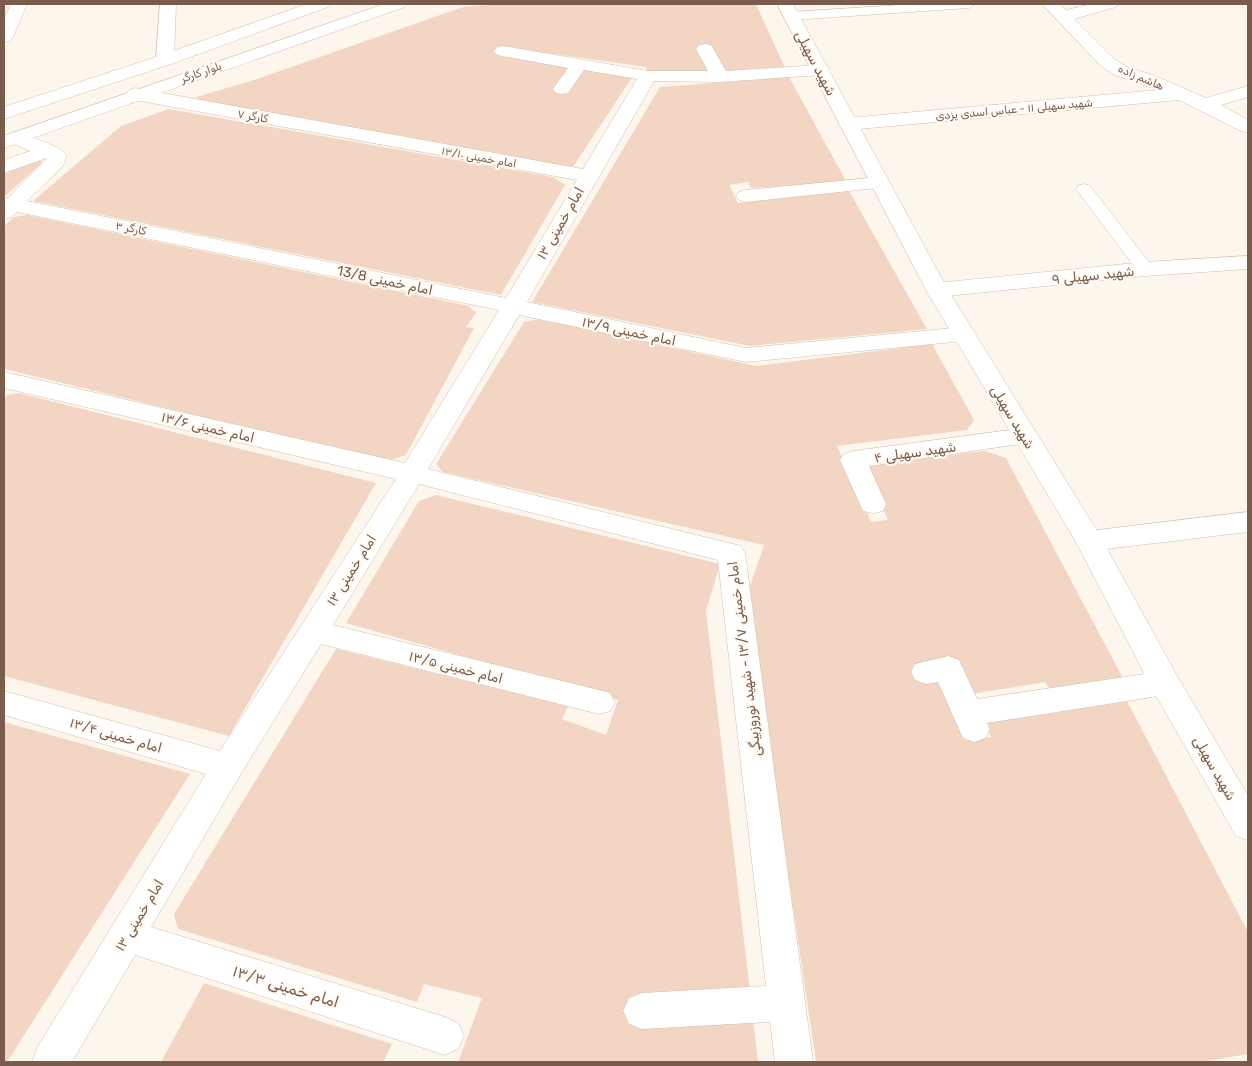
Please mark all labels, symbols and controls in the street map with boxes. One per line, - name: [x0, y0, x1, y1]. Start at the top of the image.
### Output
- street label: شهید سهیلی: [791, 28, 840, 99]
- street label: بلوار کارگر: [178, 59, 224, 87]
- street label: هاشم زاده: [1116, 62, 1165, 94]
- street label: شهید سهیلی ۱۱ - عباس اسدی یزدی: [935, 96, 1093, 123]
- street label: کارگر ۷: [237, 107, 269, 126]
- street label: امام خمینی ۱۳/۱۰: [440, 145, 517, 171]
- street label: امام خمینی ۱۳: [533, 184, 589, 263]
- street label: کارگر ۳: [114, 219, 147, 238]
- street label: امام خمینی 13/8: [335, 262, 434, 300]
- street label: شهید سهیلی ۹: [1051, 263, 1135, 288]
- street label: امام خمینی ۱۳/۹: [580, 313, 677, 351]
- street label: شهید سهیلی: [987, 382, 1038, 452]
- street label: امام خمینی ۱۳/۶: [159, 409, 256, 447]
- street label: شهید سهیلی ۴: [873, 438, 957, 467]
- street label: امام خمینی ۱۳: [323, 532, 381, 610]
- street label: امام خمینی ۱۳/۷ - شهید نوروزبیگی: [724, 560, 766, 758]
- street label: امام خمینی ۱۳/۵: [407, 648, 505, 688]
- street label: امام خمینی ۱۳/۴: [67, 714, 164, 758]
- street label: شهید سهیلی: [1189, 733, 1240, 803]
- street label: امام خمینی ۱۳: [111, 876, 168, 955]
- street label: امام خمینی ۱۳/۳: [230, 961, 341, 1013]

